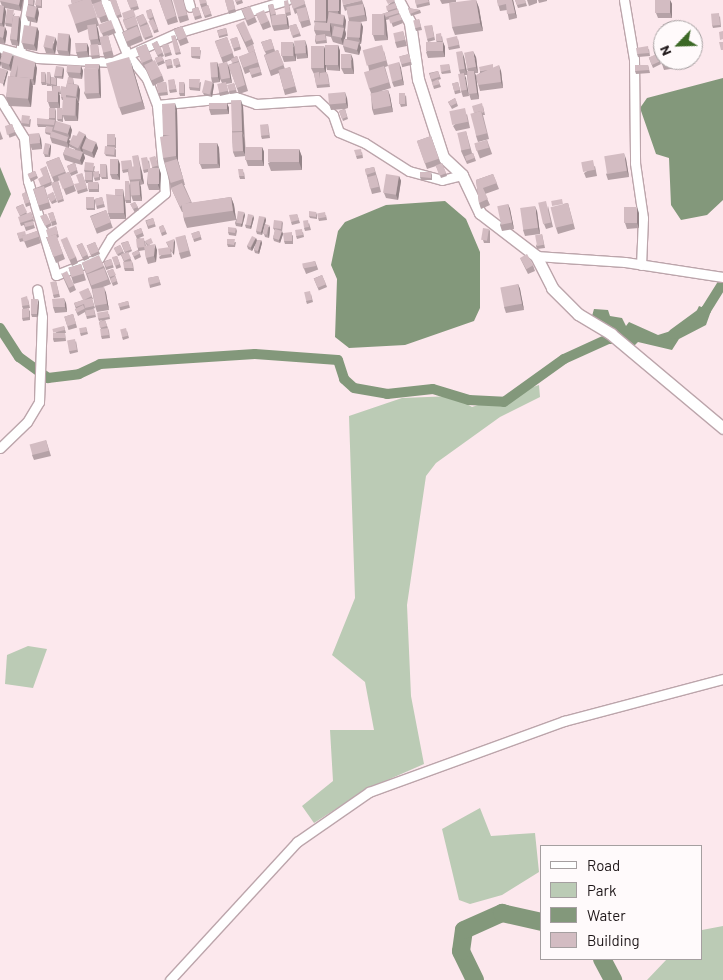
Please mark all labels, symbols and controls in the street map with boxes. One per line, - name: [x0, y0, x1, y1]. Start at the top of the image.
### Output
- north arrow: [653, 20, 703, 70]
- text: N: [655, 43, 674, 59]
- legend: [540, 845, 703, 960]
- text: Road: [587, 856, 620, 874]
- text: Park: [587, 881, 616, 899]
- text: Water: [587, 906, 626, 924]
- text: Building: [587, 931, 640, 949]

